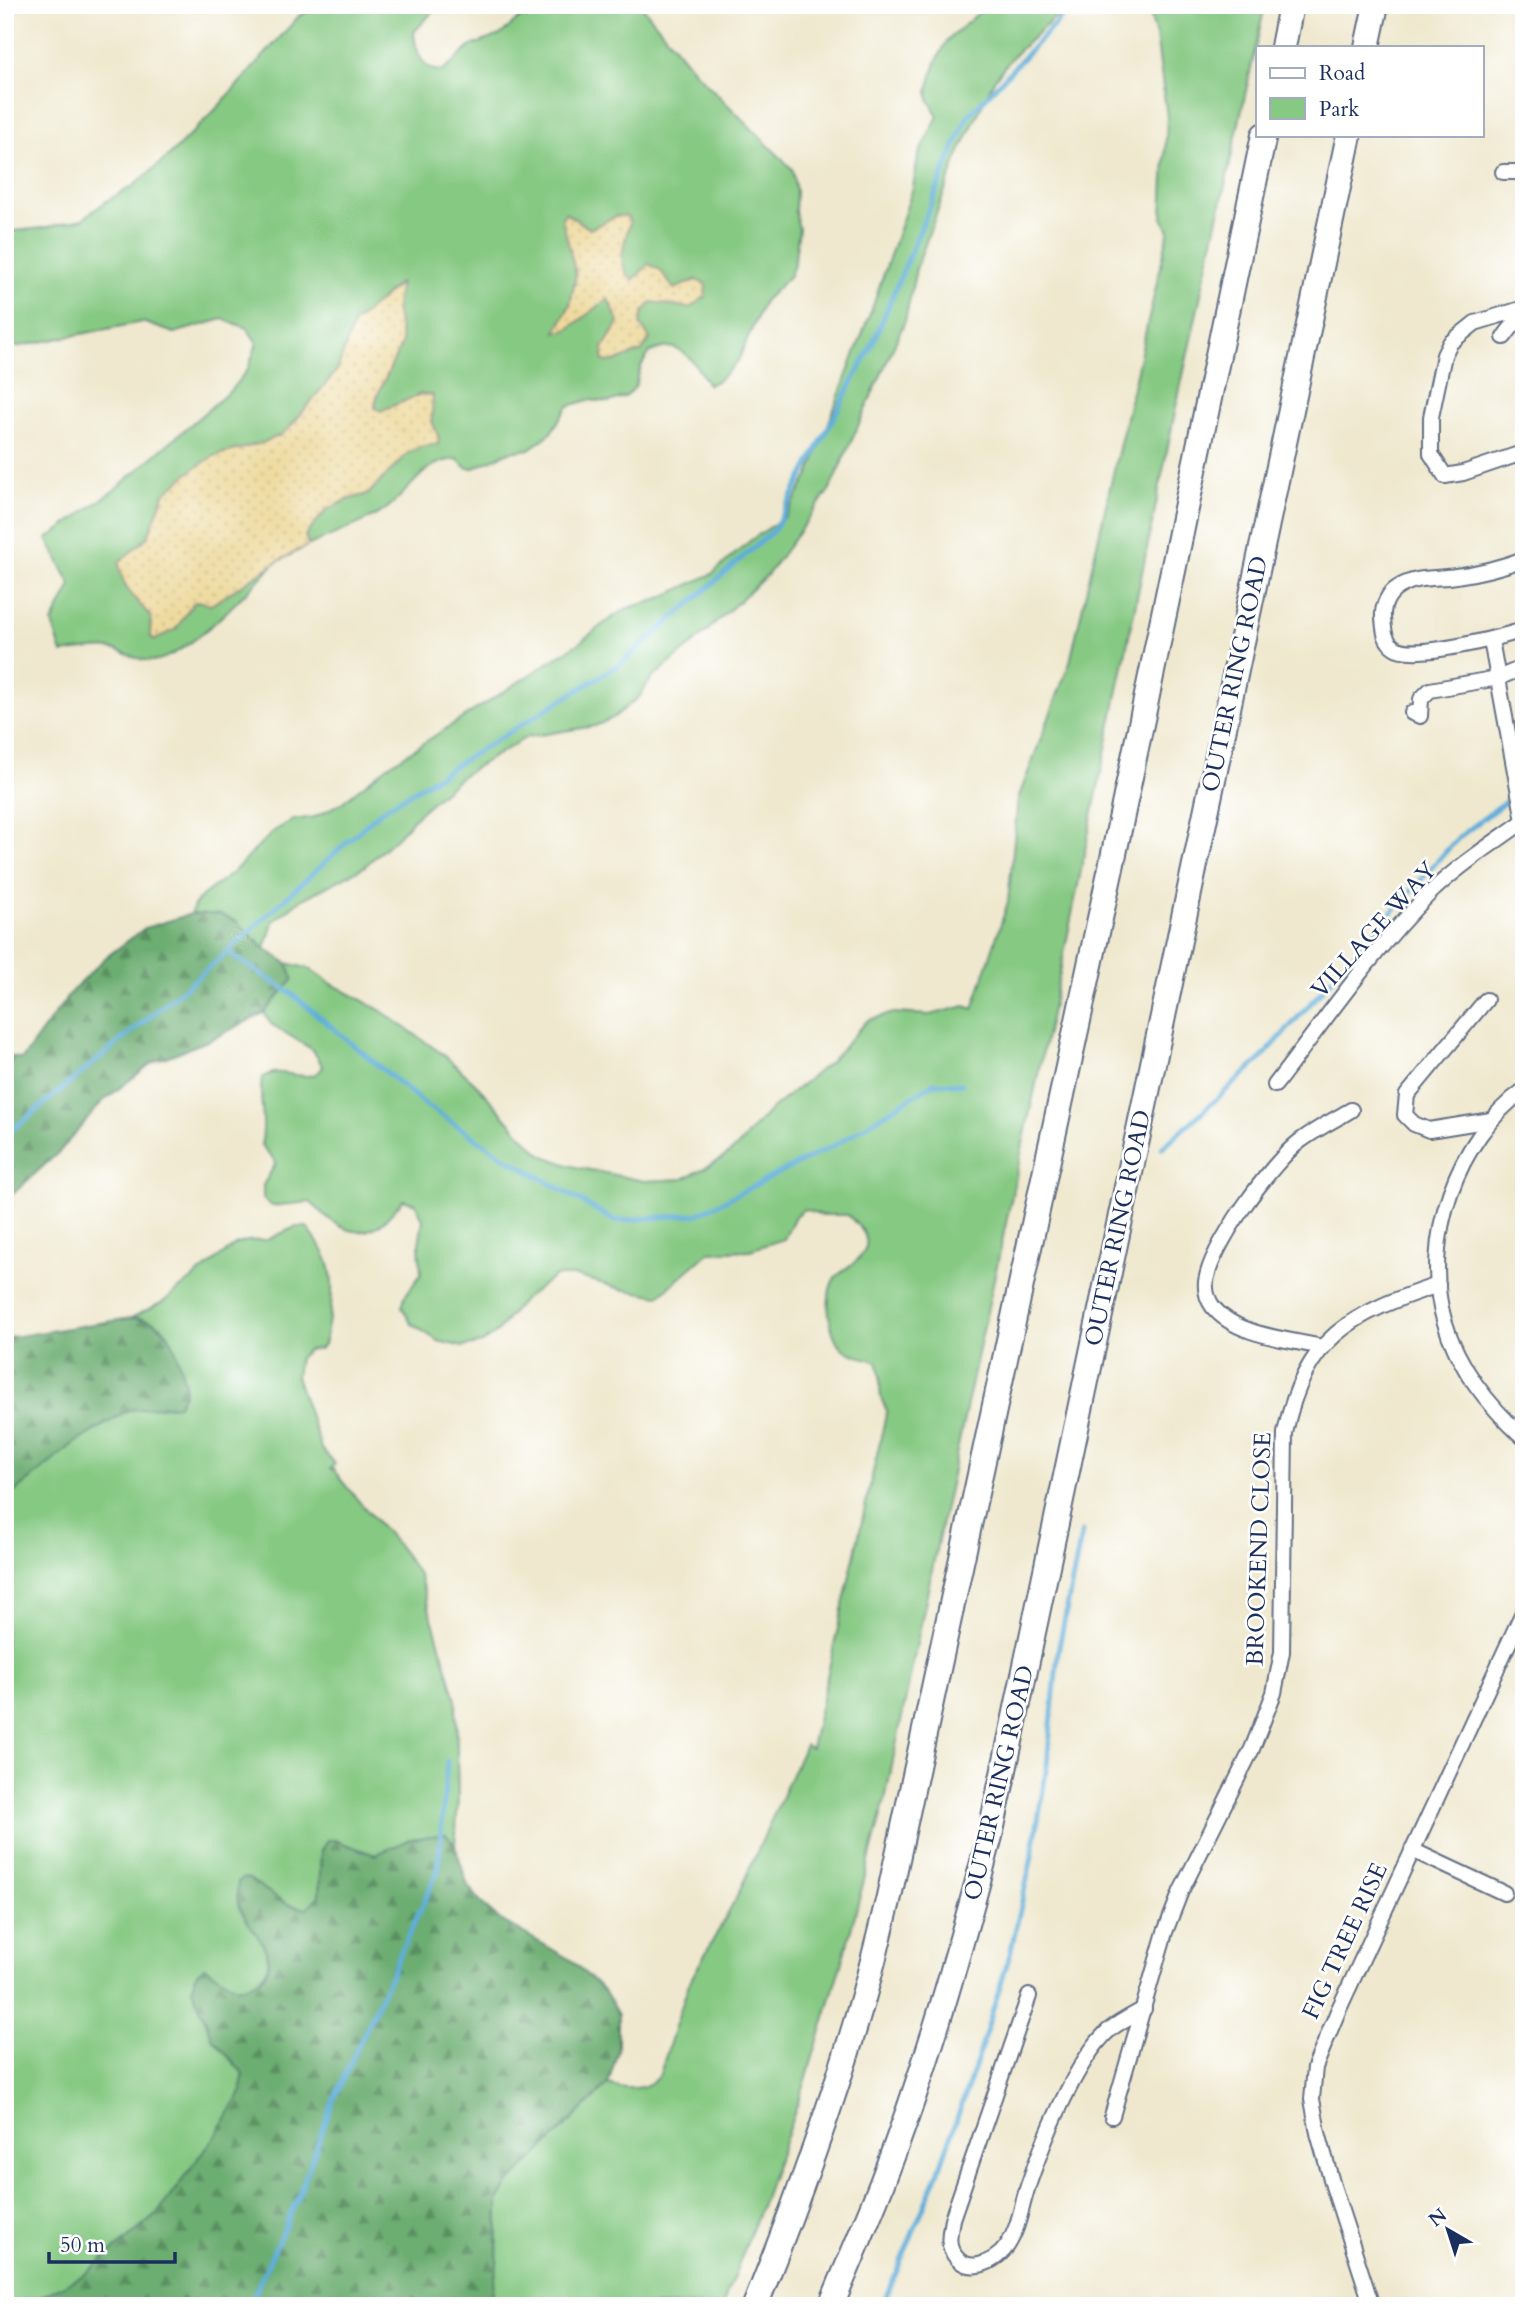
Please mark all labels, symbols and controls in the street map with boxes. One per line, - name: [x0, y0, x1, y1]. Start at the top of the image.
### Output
- legend: [1256, 46, 1484, 136]
- text: Road: [1319, 59, 1365, 88]
- text: Park: [1319, 95, 1360, 124]
- street label: OUTER RING ROAD: [1194, 553, 1276, 795]
- street label: VILLAGE WAY: [1304, 854, 1444, 1006]
- street label: OUTER RING ROAD: [1077, 1107, 1159, 1349]
- street label: BROOKEND CLOSE: [1238, 1432, 1280, 1666]
- street label: OUTER RING ROAD: [956, 1662, 1042, 1904]
- street label: FIG TREE RISE: [1294, 1857, 1396, 2025]
- north arrow: [1414, 2196, 1484, 2266]
- text: N: [1423, 2202, 1453, 2233]
- scale bar: [49, 2220, 175, 2264]
- text: 50 m: [60, 2231, 105, 2260]

